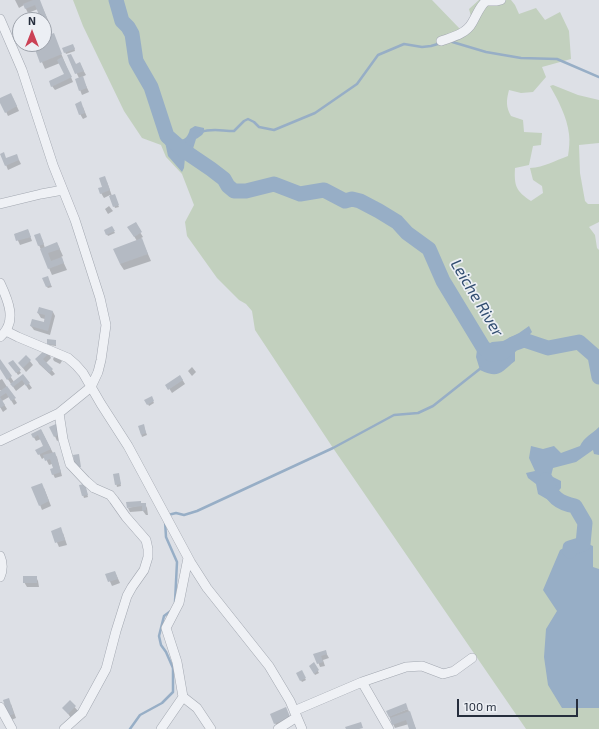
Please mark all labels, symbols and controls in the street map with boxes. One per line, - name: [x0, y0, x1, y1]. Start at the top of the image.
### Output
- north arrow: [12, 12, 52, 52]
- text: N: [28, 14, 36, 27]
- water label: Leiche River: [446, 256, 508, 340]
- scale bar: [459, 691, 580, 717]
- text: 100 m: [464, 699, 496, 713]

